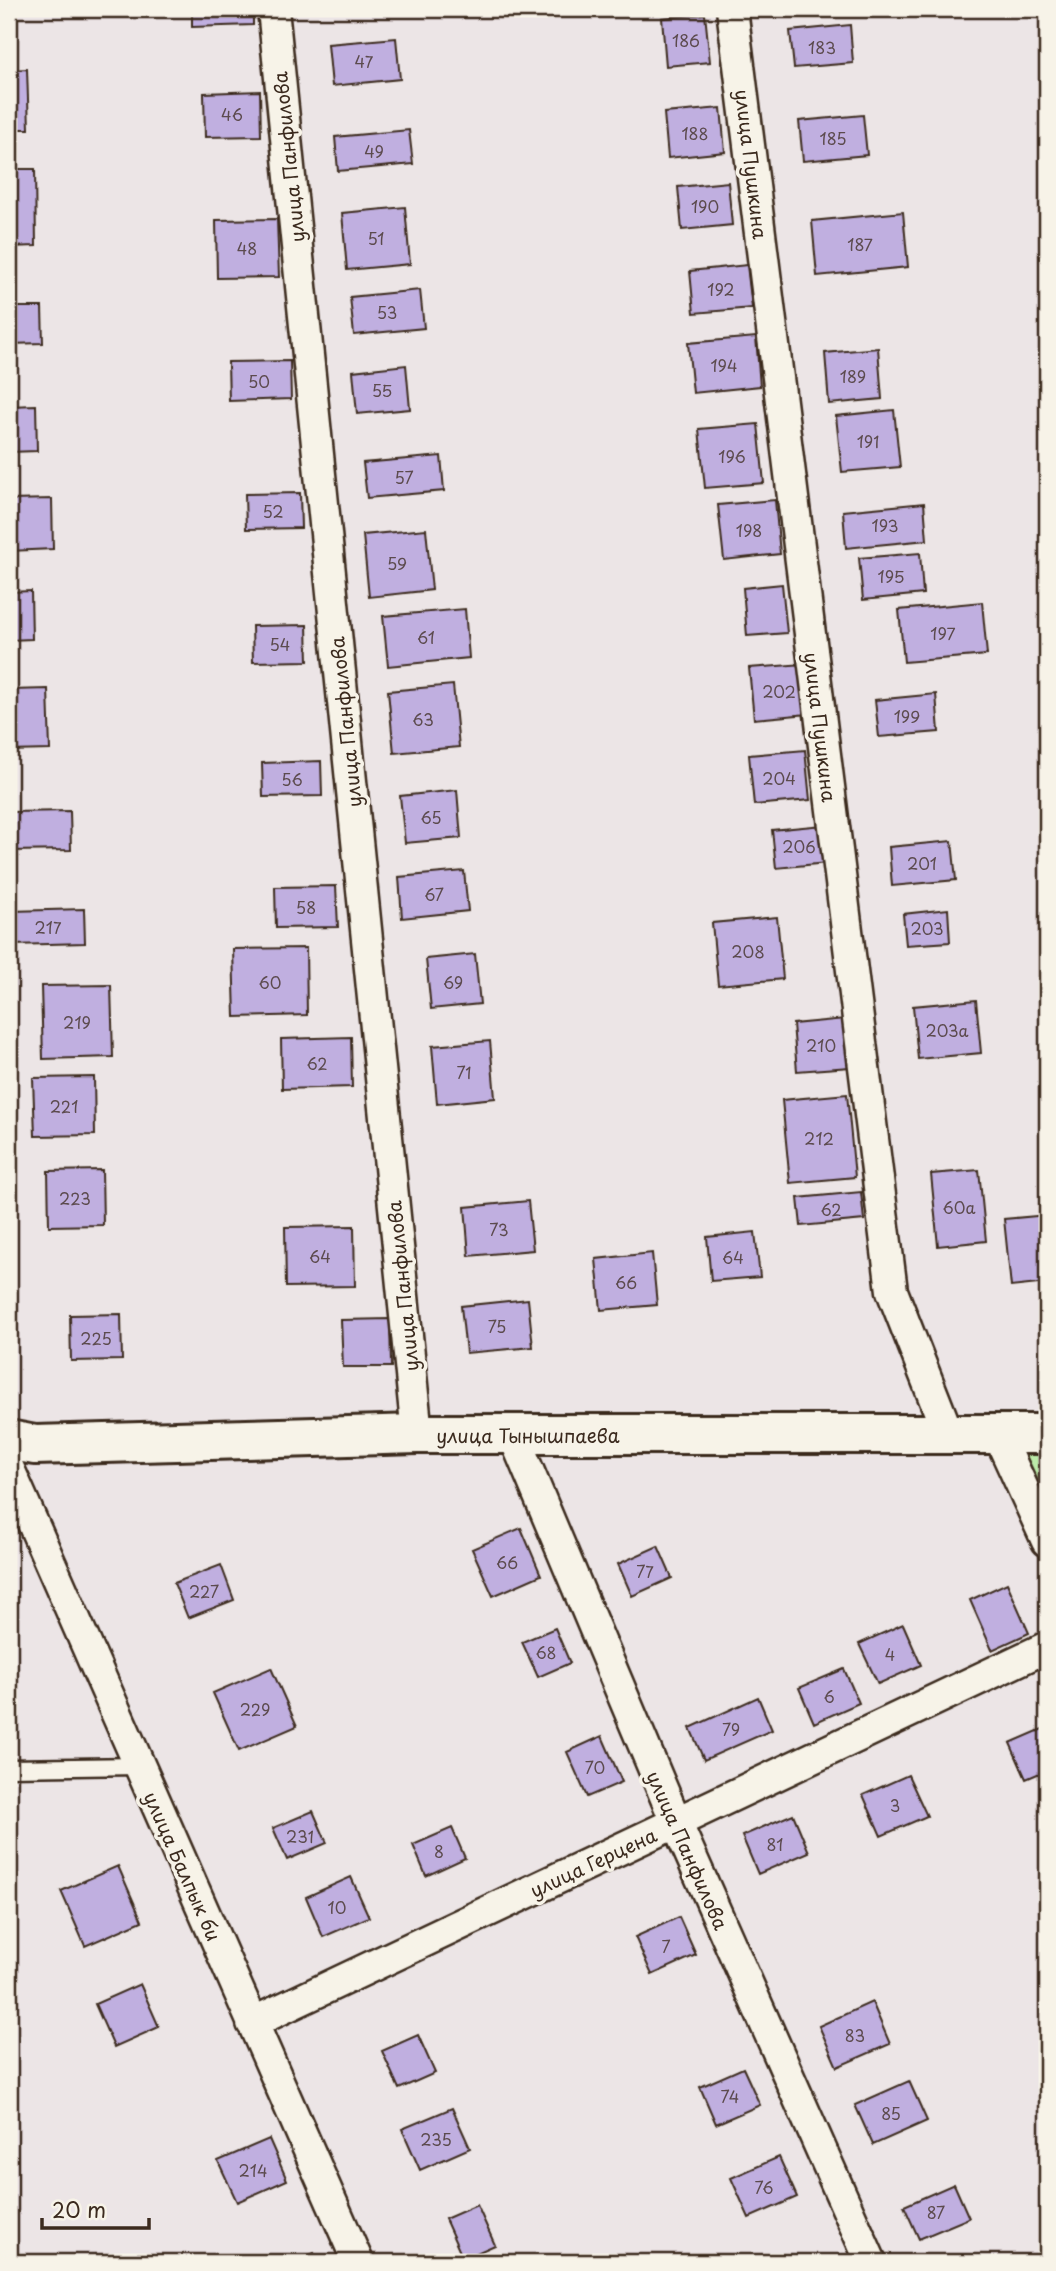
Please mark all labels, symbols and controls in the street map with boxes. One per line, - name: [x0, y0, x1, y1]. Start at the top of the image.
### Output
- house number: 186: [672, 28, 700, 52]
- house number: 183: [808, 35, 836, 59]
- house number: 47: [355, 49, 374, 73]
- street label: улица Панфилова: [265, 70, 311, 244]
- street label: улица Пушкина: [729, 87, 775, 241]
- house number: 46: [221, 102, 243, 126]
- house number: 188: [681, 121, 709, 145]
- house number: 185: [820, 126, 846, 150]
- house number: 49: [364, 139, 384, 163]
- house number: 190: [691, 194, 719, 218]
- house number: 51: [367, 226, 385, 250]
- house number: 187: [847, 232, 873, 256]
- house number: 48: [237, 236, 257, 260]
- house number: 192: [707, 277, 735, 301]
- house number: 53: [377, 300, 397, 324]
- house number: 194: [710, 353, 738, 377]
- house number: 189: [840, 364, 866, 388]
- house number: 50: [248, 369, 270, 393]
- house number: 55: [372, 378, 392, 402]
- house number: 191: [857, 429, 879, 453]
- house number: 196: [718, 444, 746, 468]
- house number: 57: [394, 465, 414, 489]
- house number: 52: [262, 499, 284, 523]
- house number: 193: [871, 513, 899, 537]
- house number: 198: [736, 518, 762, 542]
- house number: 59: [387, 551, 407, 575]
- house number: 195: [878, 564, 904, 588]
- house number: 197: [930, 621, 956, 645]
- house number: 61: [417, 625, 435, 649]
- house number: 54: [270, 632, 290, 656]
- street label: улица Панфилова: [322, 635, 368, 809]
- street label: улица Пушкина: [798, 650, 844, 804]
- house number: 202: [762, 679, 796, 703]
- house number: 199: [894, 704, 920, 728]
- house number: 63: [412, 707, 434, 731]
- house number: 204: [762, 766, 796, 790]
- house number: 56: [281, 767, 303, 791]
- house number: 65: [420, 805, 442, 829]
- house number: 206: [782, 834, 816, 858]
- house number: 201: [907, 851, 937, 875]
- house number: 67: [424, 882, 444, 906]
- house number: 58: [296, 895, 316, 919]
- house number: 217: [34, 915, 62, 939]
- house number: 203: [910, 916, 944, 940]
- house number: 208: [731, 939, 765, 963]
- house number: 60: [259, 970, 281, 994]
- house number: 69: [443, 970, 463, 994]
- house number: 219: [63, 1010, 91, 1034]
- house number: 203а: [926, 1018, 969, 1042]
- house number: 210: [806, 1033, 836, 1057]
- house number: 62: [306, 1051, 328, 1075]
- house number: 71: [457, 1060, 472, 1084]
- house number: 221: [50, 1094, 78, 1118]
- house number: 212: [804, 1126, 834, 1150]
- house number: 223: [59, 1186, 91, 1210]
- house number: 60а: [943, 1195, 975, 1219]
- house number: 62: [820, 1197, 842, 1221]
- street label: улица Панфилова: [379, 1199, 425, 1373]
- house number: 73: [489, 1217, 509, 1241]
- house number: 64: [309, 1244, 331, 1268]
- house number: 64: [722, 1245, 744, 1269]
- house number: 66: [615, 1270, 637, 1294]
- house number: 75: [488, 1314, 506, 1338]
- house number: 225: [80, 1326, 112, 1350]
- street label: улица Тынышпаева: [436, 1421, 620, 1449]
- house number: 66: [496, 1550, 518, 1574]
- house number: 77: [636, 1559, 654, 1583]
- house number: 227: [189, 1579, 219, 1603]
- house number: 68: [535, 1640, 557, 1664]
- house number: 4: [885, 1642, 895, 1666]
- house number: 6: [823, 1684, 835, 1708]
- house number: 229: [240, 1697, 270, 1721]
- house number: 79: [722, 1717, 740, 1741]
- house number: 70: [585, 1755, 605, 1779]
- street label: улица Панфилова: [640, 1766, 736, 1934]
- street label: улица Балпык би: [138, 1787, 228, 1945]
- house number: 3: [890, 1793, 900, 1817]
- street label: улица Герцена: [525, 1820, 661, 1904]
- house number: 231: [286, 1824, 314, 1848]
- house number: 81: [766, 1832, 784, 1856]
- house number: 8: [434, 1839, 444, 1863]
- house number: 10: [328, 1895, 346, 1919]
- house number: 7: [661, 1934, 671, 1958]
- house number: 83: [845, 2023, 865, 2047]
- house number: 74: [721, 2084, 739, 2108]
- house number: 85: [881, 2101, 901, 2125]
- house number: 235: [420, 2127, 452, 2151]
- house number: 214: [238, 2158, 268, 2182]
- house number: 76: [754, 2175, 774, 2199]
- scale bar: [42, 2187, 149, 2231]
- text: 20 m: [52, 2193, 106, 2225]
- house number: 87: [927, 2200, 945, 2224]

